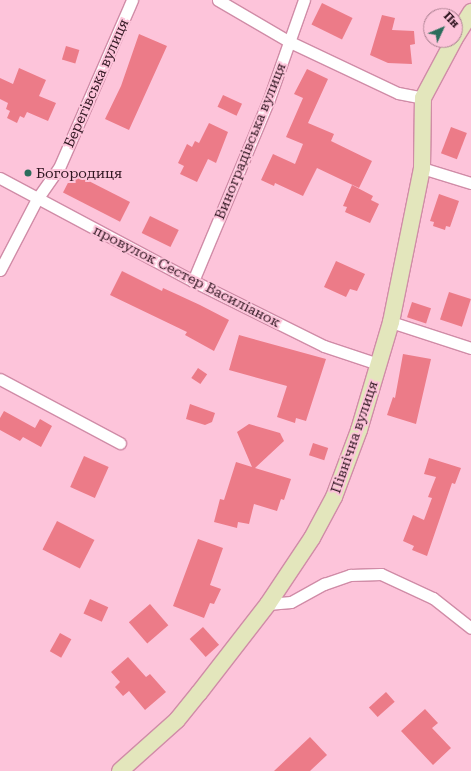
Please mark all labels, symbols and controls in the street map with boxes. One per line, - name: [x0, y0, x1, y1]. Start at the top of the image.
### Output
- north arrow: [423, 8, 463, 48]
- text: Пн: [441, 10, 462, 30]
- street label: Берегівська вулиця: [60, 16, 132, 150]
- street label: Виноградівська вулиця: [211, 60, 289, 222]
- place label: Богородиця: [36, 165, 122, 181]
- marker: Богородиця: [23, 168, 33, 178]
- street label: провулок Сестер Василіанок: [91, 221, 283, 331]
- street label: Північна вулиця: [327, 379, 381, 495]

